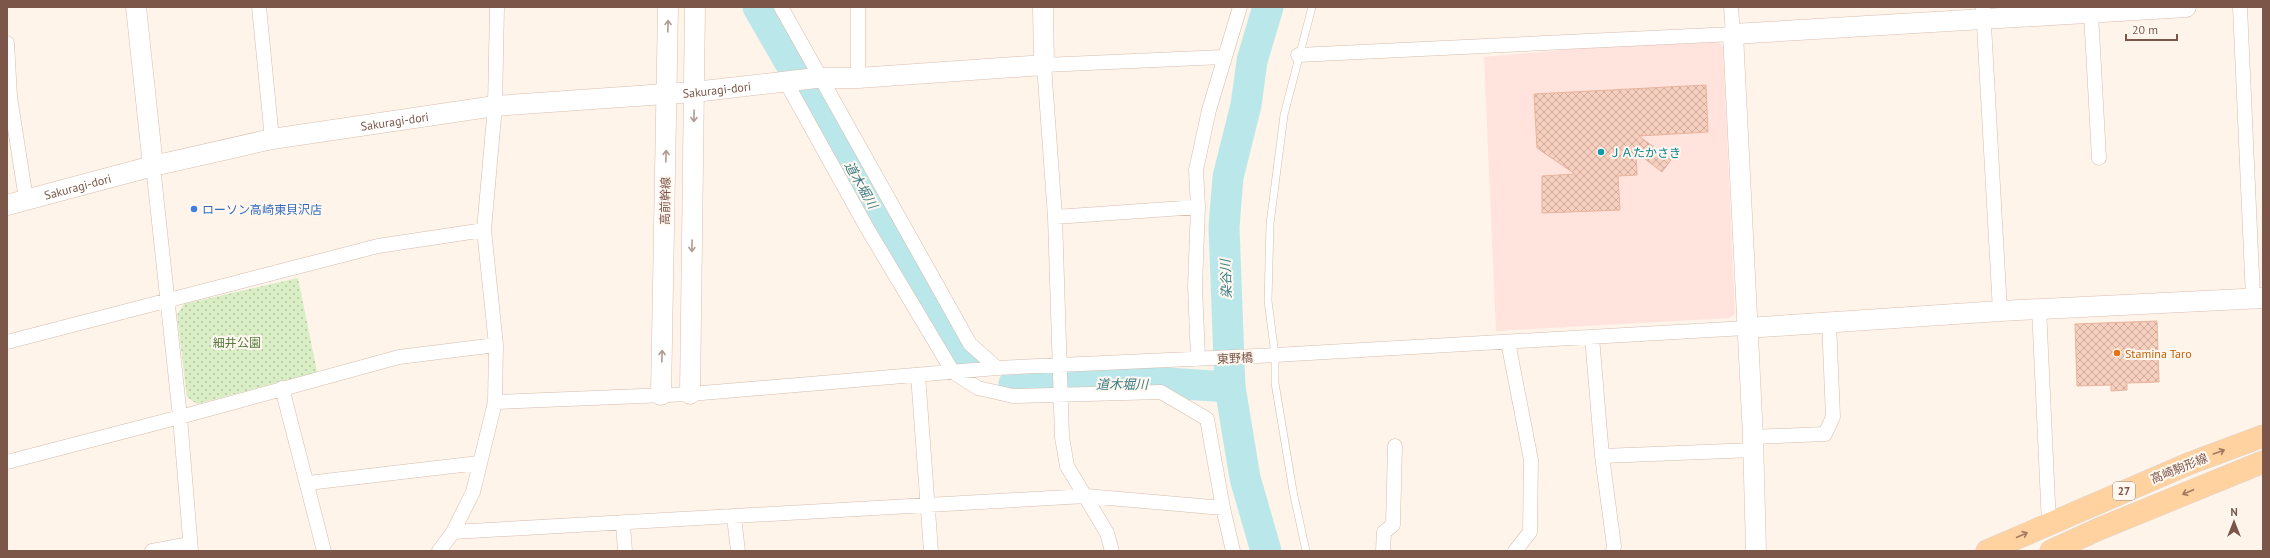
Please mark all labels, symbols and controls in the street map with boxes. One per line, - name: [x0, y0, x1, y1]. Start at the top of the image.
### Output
- scale bar: [2126, 16, 2177, 42]
- one-way arrow: [664, 20, 672, 33]
- text: 20 m: [2132, 22, 2158, 37]
- street label: Sakuragi-dori: [682, 78, 752, 100]
- street label: Sakuragi-dori: [359, 108, 430, 133]
- one-way arrow: [690, 109, 698, 122]
- place label: ＪＡたかさき: [1609, 145, 1681, 160]
- marker: ＪＡたかさき: [1596, 147, 1606, 157]
- one-way arrow: [662, 150, 670, 163]
- water label: 道木堀川: [841, 158, 882, 213]
- street label: Sakuragi-dori: [42, 170, 113, 202]
- street label: 高前幹線: [657, 177, 673, 225]
- place label: ローソン高崎東貝沢店: [202, 202, 322, 217]
- marker: ローソン高崎東貝沢店: [189, 204, 199, 214]
- one-way arrow: [688, 239, 696, 252]
- water label: 染谷川: [1217, 257, 1235, 299]
- park label: 細井公園: [213, 335, 261, 350]
- place label: Stamina Taro: [2125, 346, 2192, 361]
- marker: Stamina Taro: [2112, 348, 2122, 358]
- one-way arrow: [658, 350, 666, 363]
- street label: 東野橋: [1217, 350, 1253, 366]
- water label: 道木堀川: [1096, 376, 1150, 393]
- one-way arrow: [2213, 448, 2226, 455]
- street label: 高崎駒形線: [2148, 450, 2210, 486]
- road number: 27: [2113, 482, 2135, 500]
- one-way arrow: [2182, 489, 2194, 496]
- north arrow: [2214, 502, 2254, 542]
- text: N: [2230, 505, 2238, 519]
- one-way arrow: [2016, 531, 2028, 538]

